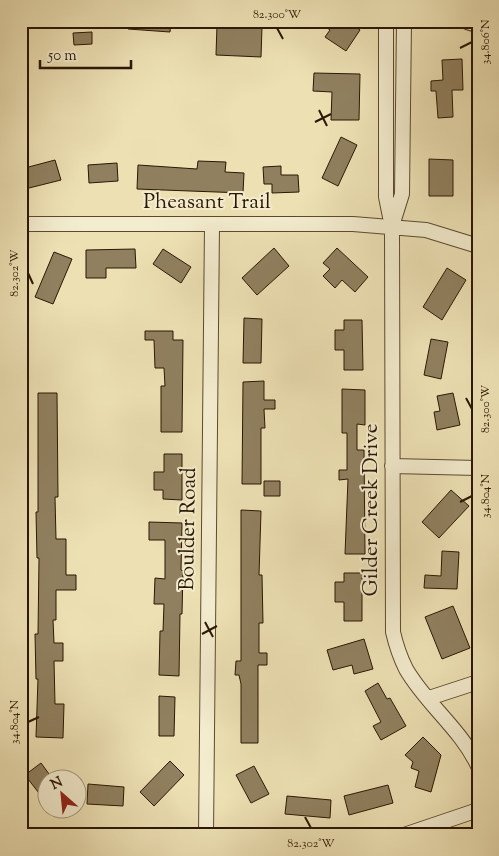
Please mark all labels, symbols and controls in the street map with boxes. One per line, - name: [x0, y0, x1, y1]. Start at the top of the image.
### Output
- text: 82.300°W: [253, 6, 302, 24]
- text: 34.806°N: [477, 19, 495, 64]
- scale bar: [40, 38, 131, 70]
- text: 50 m: [47, 46, 77, 67]
- street label: Pheasant Trail: [143, 188, 271, 218]
- text: 82.302°W: [6, 249, 24, 297]
- text: 82.300°W: [477, 384, 495, 433]
- street label: Gilder Creek Drive: [357, 424, 387, 597]
- street label: Boulder Road: [173, 467, 205, 591]
- text: 34.804°N: [477, 473, 495, 518]
- text: 34.804°N: [6, 699, 24, 744]
- north arrow: [38, 768, 88, 818]
- text: N: [47, 773, 67, 796]
- text: 82.302°W: [287, 835, 335, 853]

